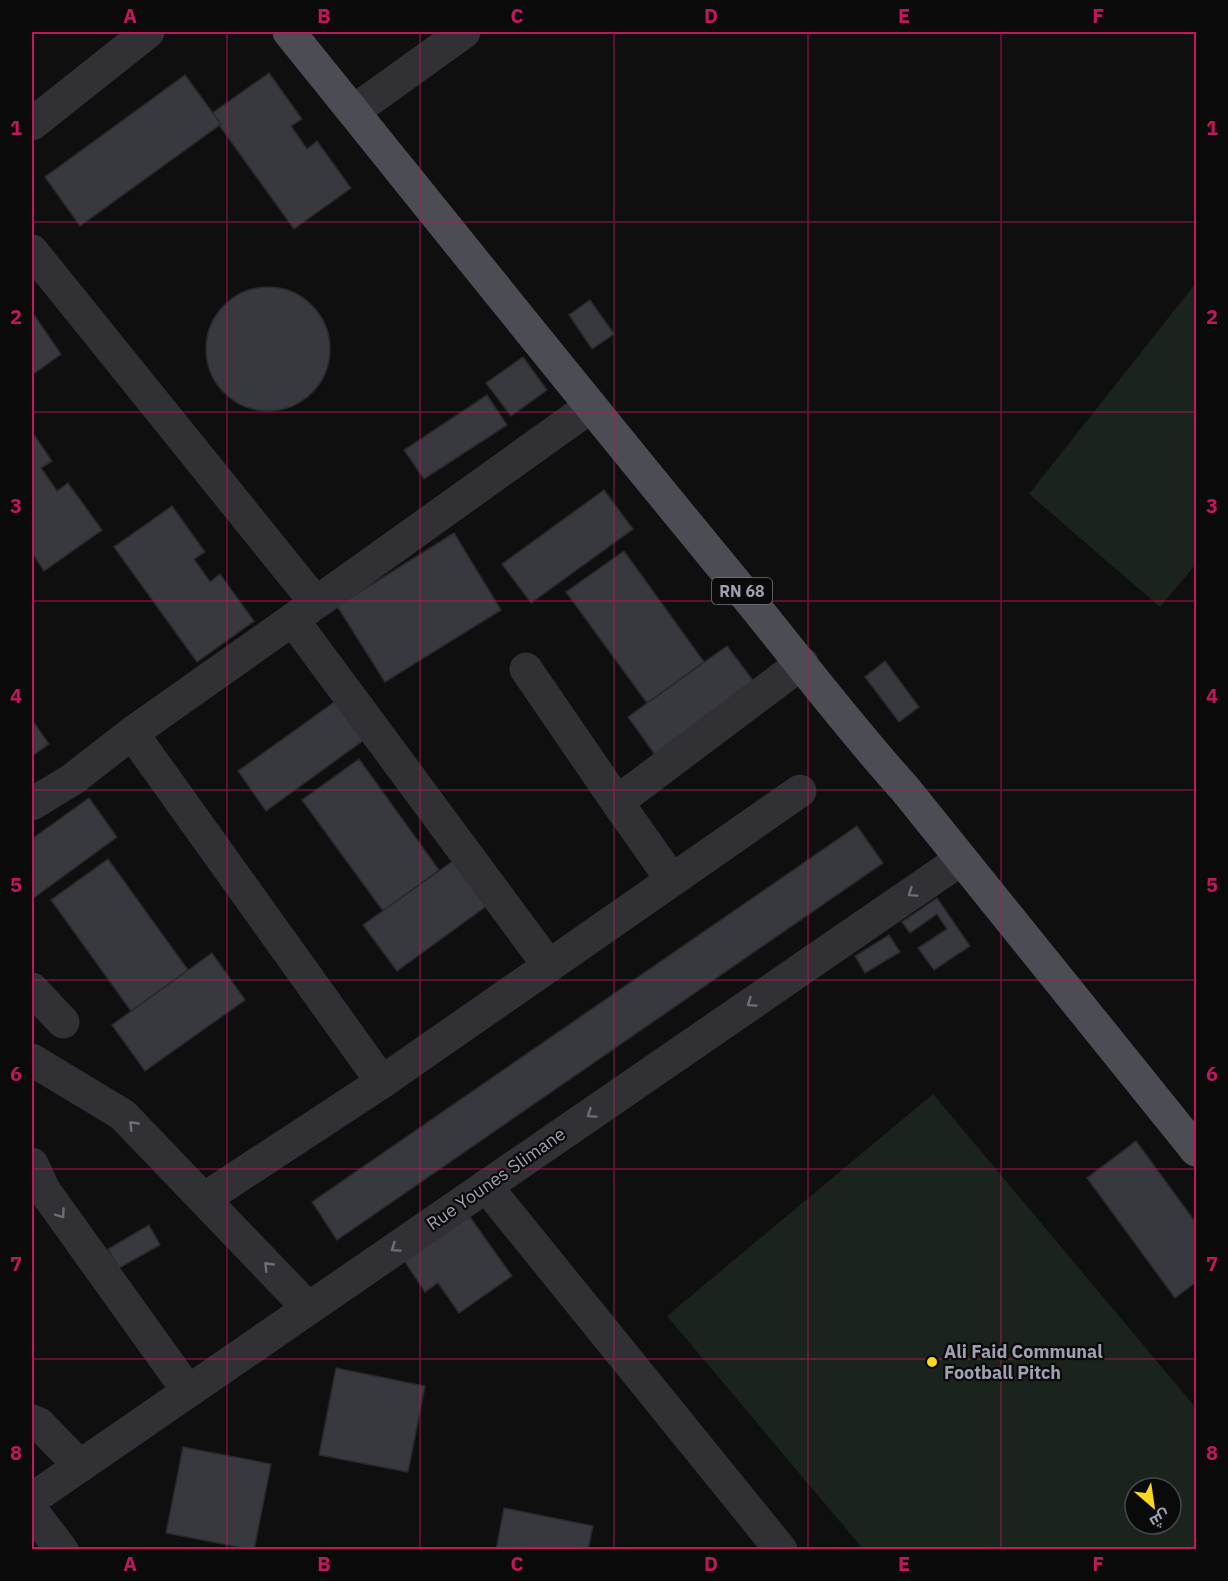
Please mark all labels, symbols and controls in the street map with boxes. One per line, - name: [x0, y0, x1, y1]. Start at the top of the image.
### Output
- text: A: [123, 2, 137, 29]
- text: B: [317, 2, 331, 29]
- text: C: [510, 2, 524, 29]
- text: D: [704, 2, 718, 29]
- text: E: [898, 2, 910, 29]
- text: F: [1092, 2, 1104, 29]
- text: 1: [10, 114, 22, 141]
- text: 1: [1206, 114, 1218, 141]
- text: 2: [10, 303, 22, 330]
- text: 2: [1206, 303, 1218, 330]
- text: 3: [10, 492, 22, 519]
- text: 3: [1206, 492, 1218, 519]
- road number: RN 68: [712, 578, 772, 604]
- text: 4: [10, 682, 22, 709]
- text: 4: [1206, 682, 1218, 709]
- text: 5: [10, 871, 22, 898]
- text: 5: [1206, 871, 1218, 898]
- one-way arrow: [908, 886, 919, 897]
- one-way arrow: [747, 996, 758, 1007]
- text: 6: [10, 1060, 22, 1087]
- text: 6: [1206, 1060, 1218, 1087]
- one-way arrow: [586, 1107, 597, 1118]
- one-way arrow: [129, 1121, 140, 1131]
- street label: Rue Younes Slimane: [422, 1122, 570, 1235]
- one-way arrow: [54, 1208, 65, 1219]
- one-way arrow: [391, 1241, 402, 1252]
- text: 7: [10, 1250, 22, 1277]
- text: 7: [1206, 1250, 1218, 1277]
- one-way arrow: [264, 1262, 275, 1273]
- place label: Ali Faid Communal Football Pitch: [944, 1340, 1103, 1384]
- marker: Ali Faid Communal Football Pitch: [925, 1355, 939, 1369]
- text: 8: [10, 1439, 22, 1466]
- text: 8: [1206, 1439, 1218, 1466]
- north arrow: [1123, 1476, 1183, 1536]
- text: ش: [1146, 1505, 1174, 1533]
- text: A: [123, 1550, 137, 1577]
- text: B: [317, 1550, 331, 1577]
- text: C: [510, 1550, 524, 1577]
- text: D: [704, 1550, 718, 1577]
- text: E: [898, 1550, 910, 1577]
- text: F: [1092, 1550, 1104, 1577]

